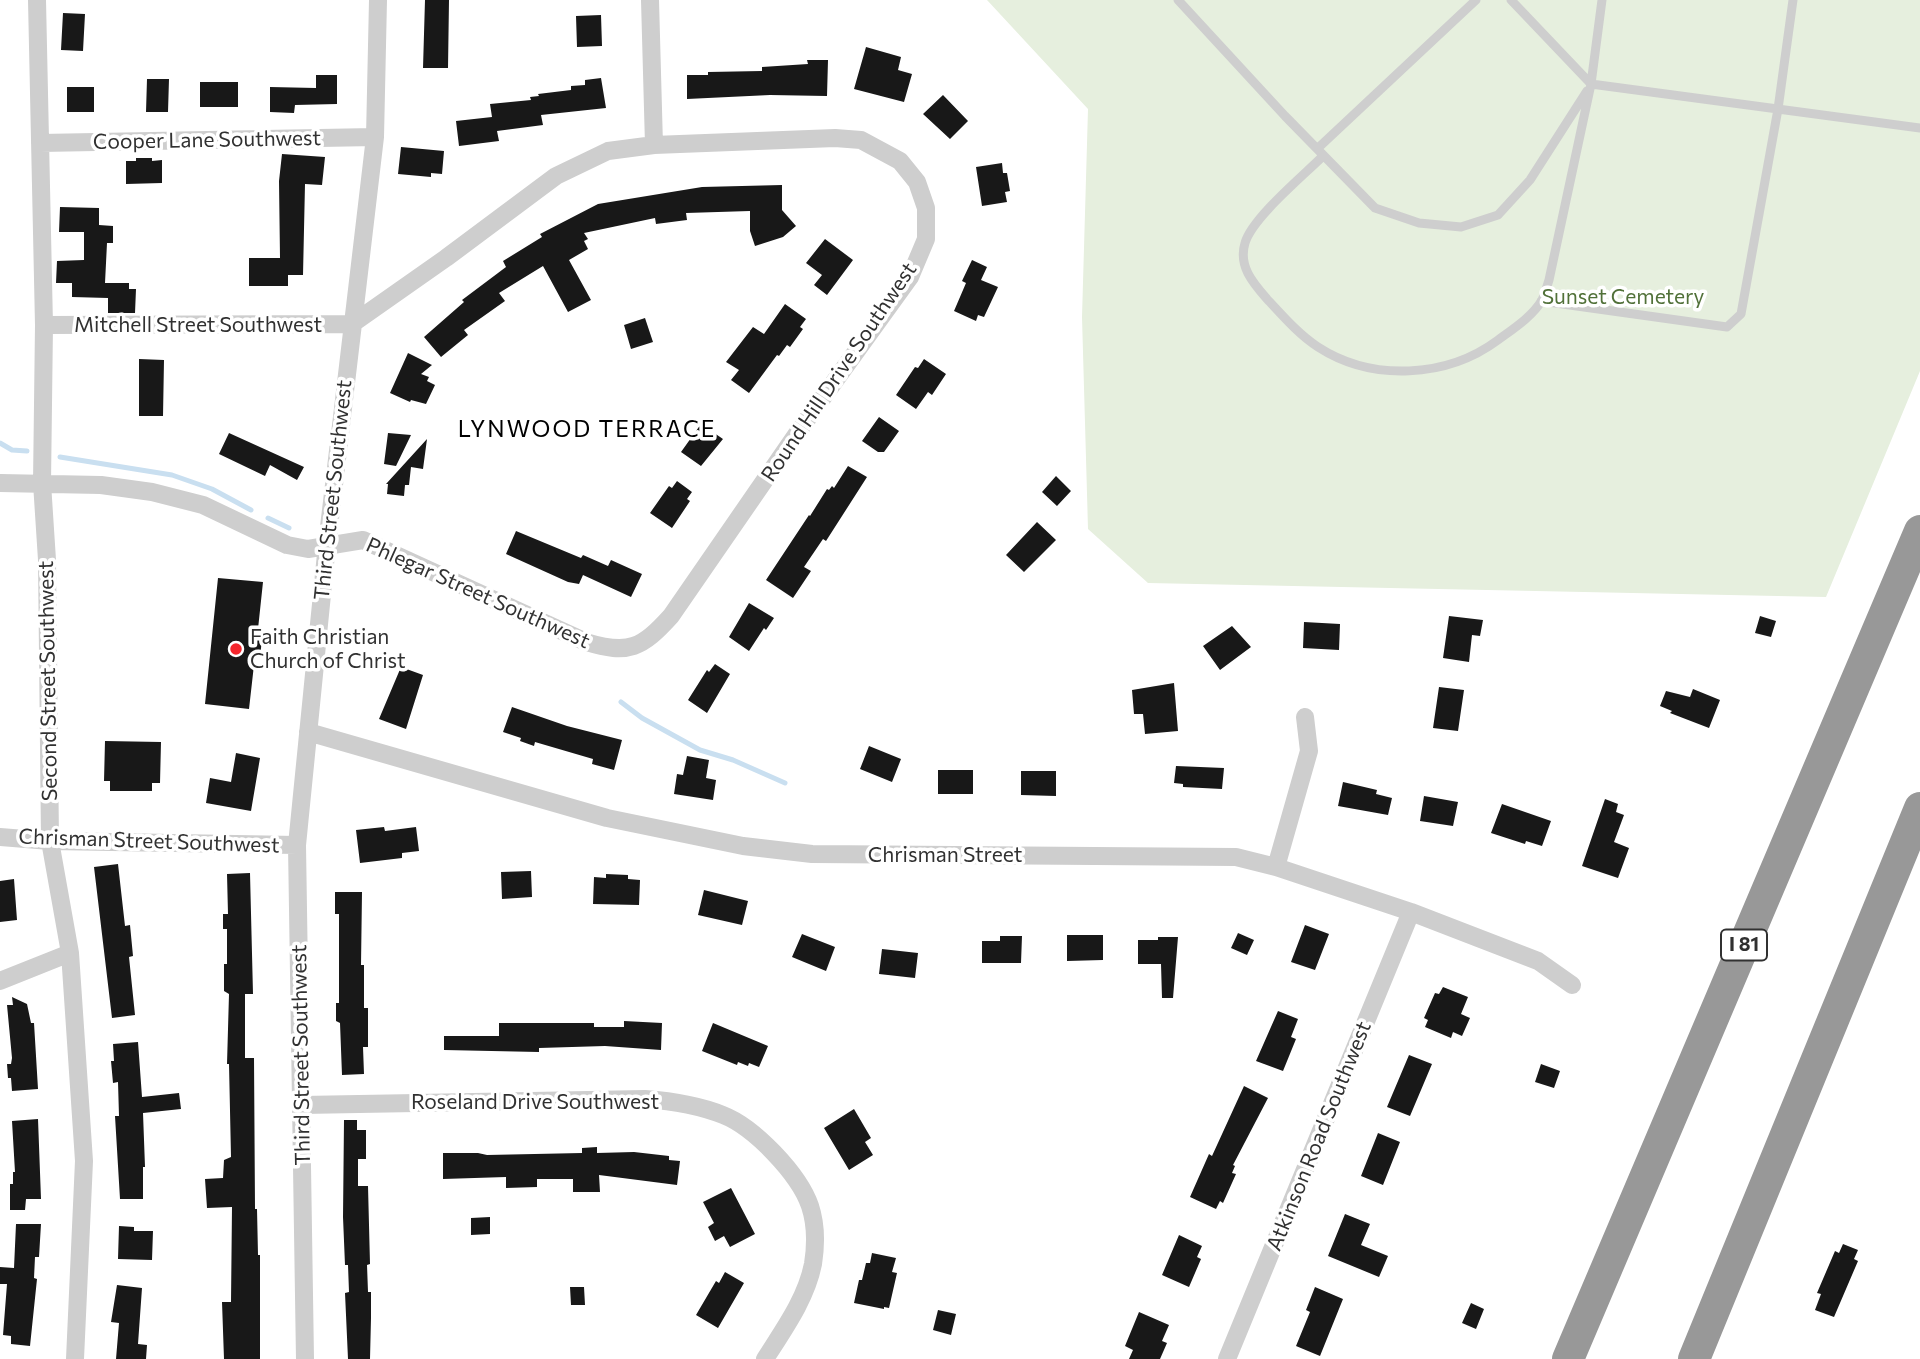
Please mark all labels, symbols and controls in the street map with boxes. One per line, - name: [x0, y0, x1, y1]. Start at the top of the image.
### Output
- street label: Cooper Lane Southwest: [93, 125, 321, 155]
- street label: Round Hill Drive Southwest: [756, 258, 922, 486]
- park label: Sunset Cemetery: [1542, 284, 1704, 310]
- street label: Mitchell Street Southwest: [74, 312, 322, 338]
- street label: Third Street Southwest: [309, 379, 357, 601]
- district label: LYNWOOD TERRACE: [460, 415, 714, 443]
- street label: Phlegar Street Southwest: [362, 532, 594, 654]
- street label: Second Street Southwest: [33, 561, 63, 801]
- place label: Faith Christian Church of Christ: [250, 624, 406, 674]
- marker: Faith Christian Church of Christ: [228, 641, 244, 657]
- street label: Chrisman Street Southwest: [18, 824, 280, 858]
- street label: Chrisman Street: [868, 842, 1022, 868]
- road number: I 81: [1721, 930, 1767, 960]
- street label: Third Street Southwest: [286, 944, 316, 1166]
- street label: Atkinson Road Southwest: [1261, 1018, 1377, 1254]
- street label: Roseland Drive Southwest: [411, 1089, 659, 1115]

